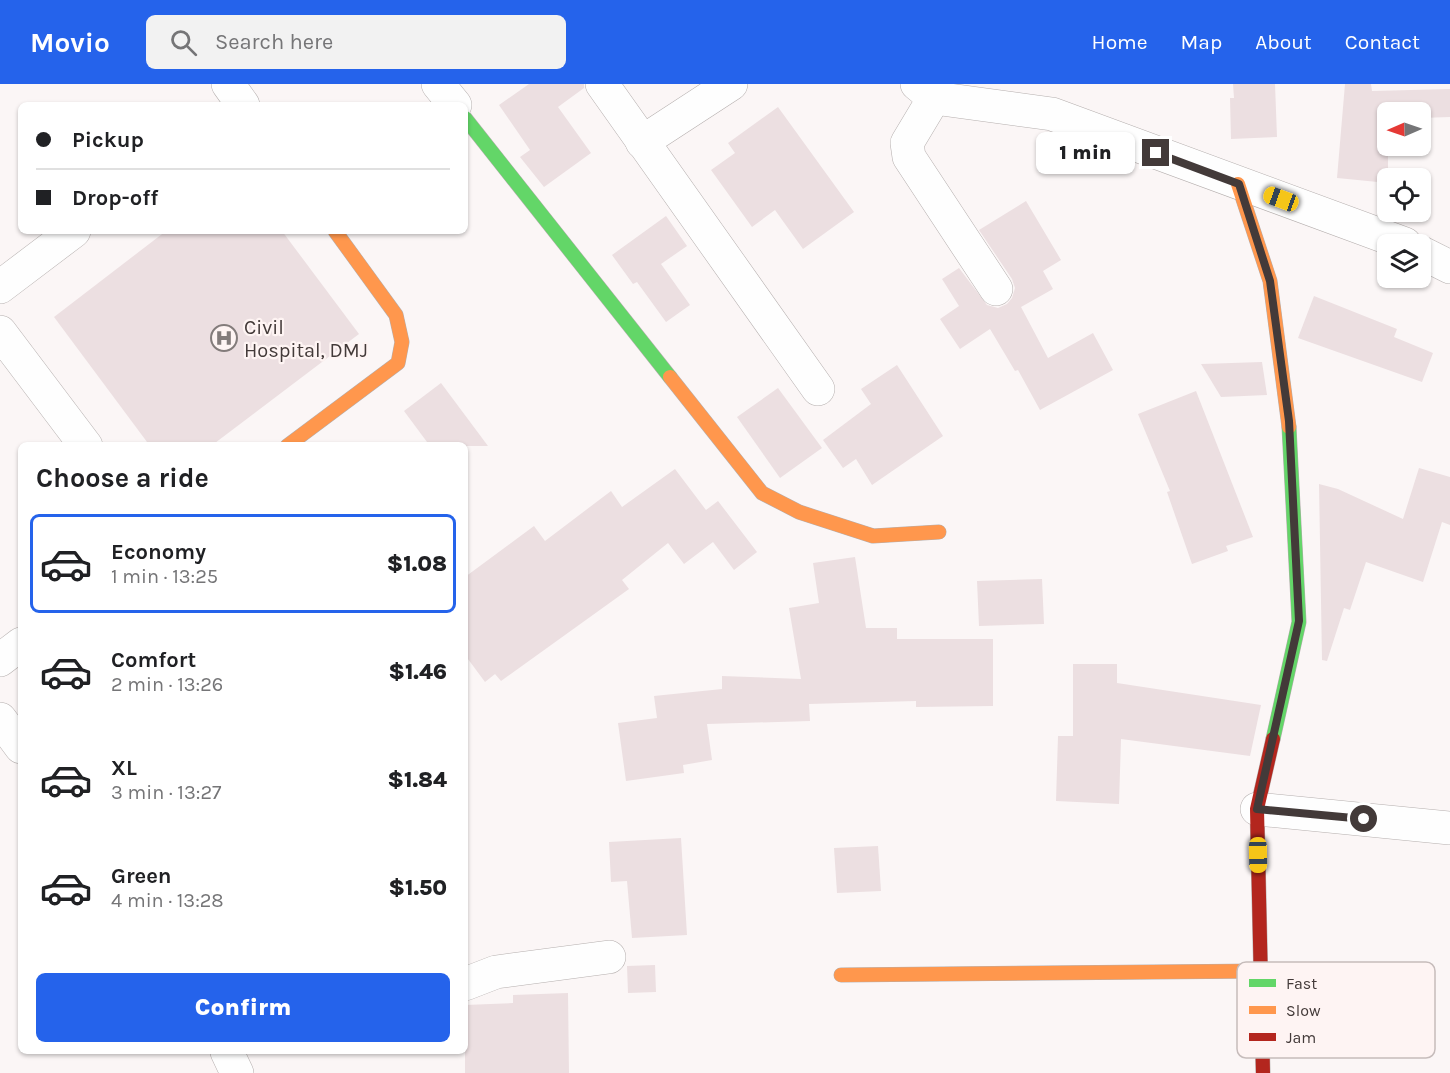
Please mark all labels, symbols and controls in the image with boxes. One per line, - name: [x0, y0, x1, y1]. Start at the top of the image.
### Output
- search box: [146, 15, 566, 69]
- text: Movio: [30, 26, 110, 59]
- icon: search: [167, 26, 200, 59]
- text: Search here: [215, 29, 333, 55]
- text: Home: [1092, 30, 1148, 54]
- text: Map: [1181, 30, 1222, 54]
- text: About: [1255, 30, 1312, 54]
- text: Contact: [1345, 30, 1420, 54]
- north arrow: [1377, 102, 1431, 156]
- map controls: [1377, 102, 1431, 288]
- text: Pickup: [72, 127, 144, 153]
- callout: 1 min: [1036, 132, 1135, 174]
- route end: [1142, 139, 1169, 166]
- text: 1 min: [1059, 141, 1112, 164]
- button: locate: [1377, 168, 1431, 222]
- car: [1261, 184, 1301, 214]
- text: Drop-off: [72, 185, 158, 211]
- button: layers: [1377, 234, 1431, 288]
- place label: Civil Hospital, DMJ: [244, 316, 368, 362]
- hospital icon: Civil Hospital, DMJ: [209, 323, 239, 353]
- text: Choose a ride: [36, 462, 209, 494]
- icon: car: [39, 537, 93, 591]
- text: Economy: [111, 539, 206, 565]
- text: $1.08: [387, 551, 447, 577]
- text: 1 min · 13:25: [111, 565, 218, 588]
- icon: car: [39, 645, 93, 699]
- text: Comfort: [111, 647, 196, 673]
- text: $1.46: [388, 659, 447, 685]
- text: 2 min · 13:26: [111, 673, 223, 696]
- icon: car: [39, 753, 93, 807]
- text: XL: [111, 755, 137, 781]
- text: $1.84: [388, 767, 447, 793]
- text: 3 min · 13:27: [111, 781, 221, 804]
- route start: [1350, 805, 1377, 832]
- car: [1249, 837, 1267, 873]
- icon: car: [39, 861, 93, 915]
- text: Green: [111, 863, 172, 889]
- text: $1.50: [388, 875, 447, 901]
- text: 4 min · 13:28: [111, 889, 224, 912]
- legend: [1237, 962, 1435, 1058]
- button: Confirm: [36, 973, 450, 1042]
- text: Fast: [1286, 974, 1317, 993]
- text: Slow: [1286, 1001, 1321, 1020]
- text: Jam: [1286, 1028, 1316, 1047]

